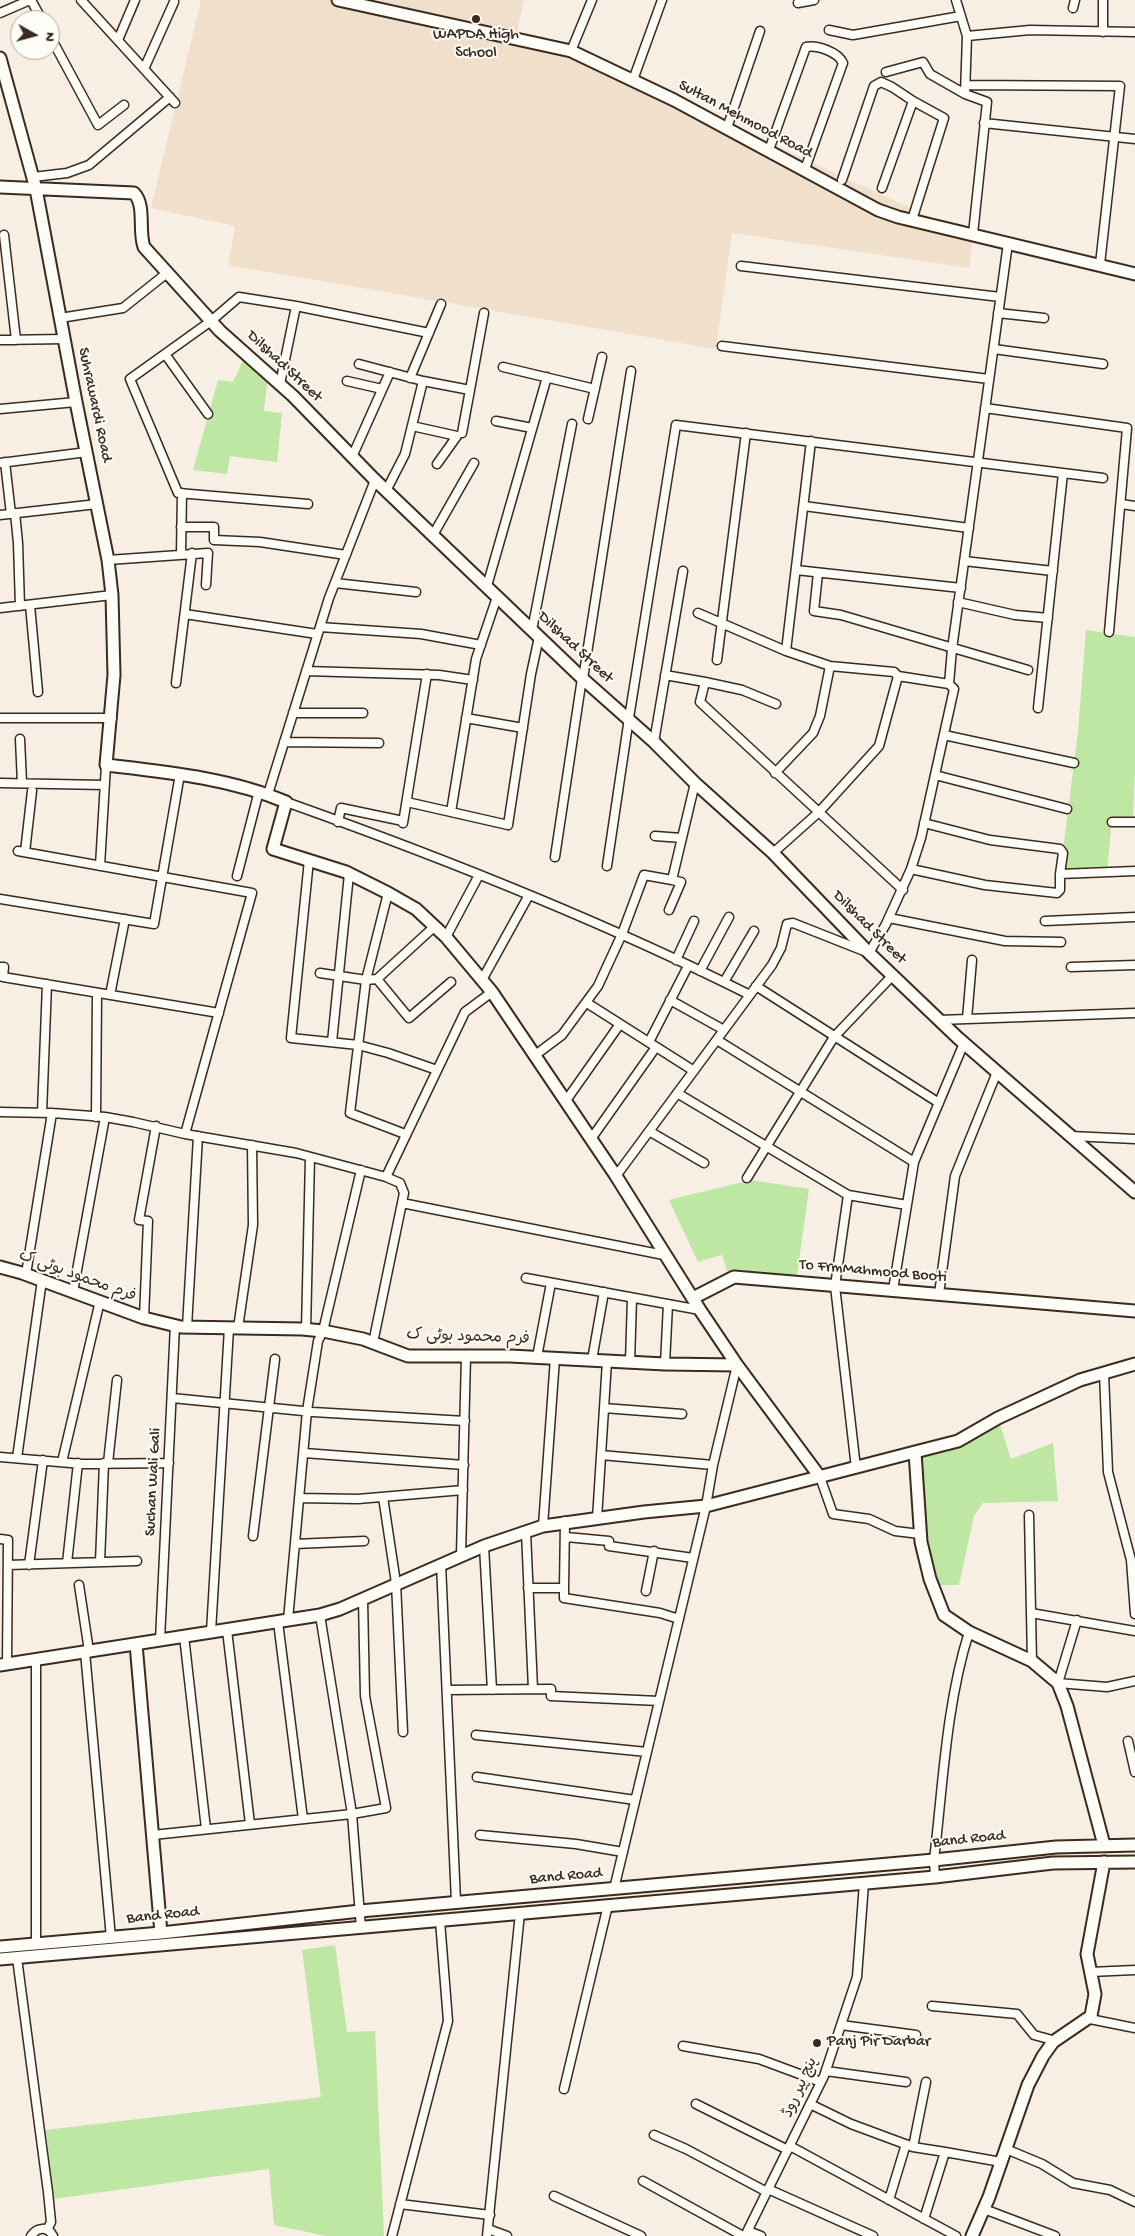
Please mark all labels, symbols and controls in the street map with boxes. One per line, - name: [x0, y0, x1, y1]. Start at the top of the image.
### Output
- north arrow: [10, 10, 60, 60]
- marker: WAPDA High School: [470, 13, 482, 25]
- place label: WAPDA High School: [433, 26, 519, 64]
- text: N: [40, 31, 58, 42]
- street label: Sultan Mehmood Road: [675, 76, 815, 164]
- street label: Dilshad Street: [242, 327, 326, 407]
- street label: Suhrawardi Road: [72, 346, 116, 464]
- street label: Dilshad Street: [533, 608, 617, 688]
- street label: Dilshad Street: [828, 887, 910, 969]
- street label: فرم محمود بوٹی ک: [16, 1247, 138, 1307]
- street label: To FrmMahmood Booti: [798, 1256, 948, 1288]
- street label: فرم محمود بوٹی ک: [406, 1326, 530, 1350]
- street label: Suchan Wali Gali: [142, 1427, 166, 1537]
- street label: Band Road: [932, 1827, 1006, 1853]
- street label: Band Road: [529, 1864, 603, 1890]
- street label: Band Road: [126, 1903, 200, 1929]
- place label: Panj Pir Darbar: [827, 2033, 930, 2053]
- marker: Panj Pir Darbar: [811, 2037, 823, 2049]
- street label: پنج پیر روڈ: [779, 2055, 823, 2121]

